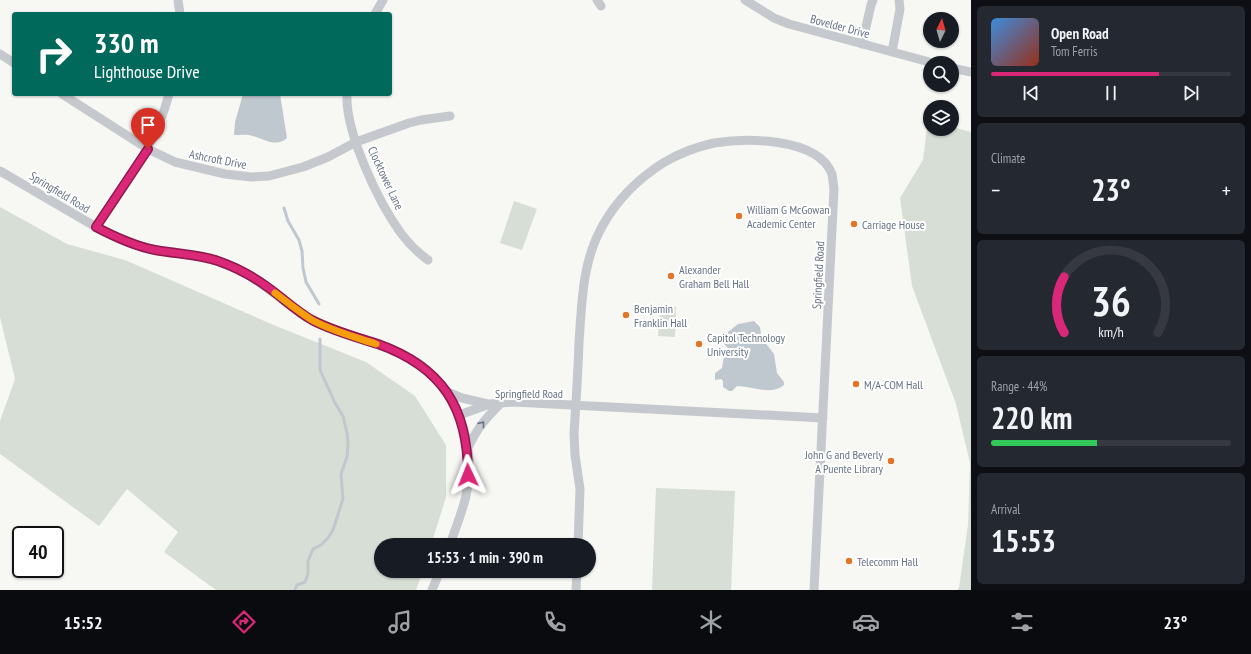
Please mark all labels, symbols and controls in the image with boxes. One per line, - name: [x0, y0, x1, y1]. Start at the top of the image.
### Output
- street label: Bovelder Drive: [809, 11, 871, 41]
- north arrow: [923, 12, 959, 48]
- map controls: [923, 12, 959, 136]
- text: 330 m: [94, 24, 158, 61]
- text: Open Road: [1051, 24, 1109, 43]
- icon: right: [28, 28, 80, 80]
- text: Tom Ferris: [1051, 43, 1097, 60]
- button: search: [923, 56, 959, 92]
- text: Lighthouse Drive: [94, 60, 200, 83]
- icon: previous: [1020, 82, 1042, 104]
- icon: pause: [1100, 82, 1122, 104]
- icon: next: [1180, 82, 1202, 104]
- button: layers: [923, 100, 959, 136]
- pin: [131, 108, 165, 149]
- icon: arrive: [137, 114, 159, 136]
- street label: Clocktower Lane: [365, 144, 407, 212]
- street label: Ashcroft Drive: [188, 146, 248, 172]
- text: Climate: [991, 150, 1025, 167]
- street label: Springfield Road: [27, 168, 93, 216]
- text: 23°: [1091, 170, 1131, 209]
- text: −: [991, 176, 1000, 204]
- text: +: [1222, 176, 1231, 204]
- place label: William G McGowan Academic Center: [747, 202, 830, 231]
- marker: William G McGowan Academic Center: [734, 211, 744, 221]
- place label: Carriage House: [862, 217, 925, 232]
- marker: Carriage House: [849, 219, 859, 229]
- street label: Springfield Road: [809, 241, 827, 309]
- place label: Alexander Graham Bell Hall: [679, 262, 749, 291]
- marker: Alexander Graham Bell Hall: [666, 271, 676, 281]
- text: 36: [1091, 274, 1131, 327]
- place label: Benjamin Franklin Hall: [634, 301, 687, 330]
- marker: Benjamin Franklin Hall: [621, 310, 631, 320]
- text: km/h: [1098, 322, 1124, 341]
- place label: Capitol Technology University: [707, 330, 786, 359]
- marker: Capitol Technology University: [694, 339, 704, 349]
- place label: M/A-COM Hall: [864, 377, 923, 392]
- text: Range · 44%: [991, 378, 1047, 395]
- marker: M/A-COM Hall: [851, 379, 861, 389]
- street label: Springfield Road: [495, 386, 563, 401]
- text: 220 km: [991, 398, 1072, 437]
- one-way arrow: [477, 421, 484, 428]
- place label: John G and Beverly A Puente Library: [804, 447, 883, 476]
- position arrow: [447, 454, 489, 496]
- marker: John G and Beverly A Puente Library: [886, 456, 896, 466]
- text: Arrival: [991, 501, 1020, 518]
- text: 15:53: [991, 521, 1056, 560]
- speed limit sign: 40: [12, 526, 64, 578]
- text: 15:53 · 1 min · 390 m: [427, 548, 543, 567]
- place label: Telecomm Hall: [857, 554, 918, 569]
- marker: Telecomm Hall: [844, 556, 854, 566]
- icon: directions: [230, 608, 258, 636]
- icon: music: [386, 608, 414, 636]
- icon: phone: [541, 608, 569, 636]
- icon: climate: [697, 608, 725, 636]
- icon: car: [852, 608, 880, 636]
- icon: filters: [1008, 608, 1036, 636]
- text: 15:52: [64, 611, 103, 634]
- text: 23°: [1163, 611, 1187, 634]

